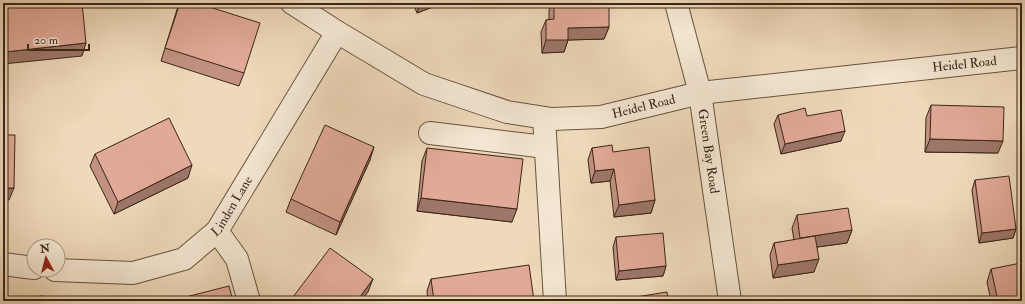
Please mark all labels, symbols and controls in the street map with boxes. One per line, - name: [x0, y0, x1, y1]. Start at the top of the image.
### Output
- scale bar: [28, 26, 89, 52]
- text: 20 m: [34, 33, 59, 48]
- street label: Heidel Road: [932, 53, 998, 76]
- street label: Heidel Road: [610, 91, 678, 122]
- street label: Green Bay Road: [694, 108, 723, 195]
- street label: Linden Lane: [208, 173, 257, 240]
- north arrow: [26, 238, 66, 278]
- text: N: [38, 241, 52, 256]

